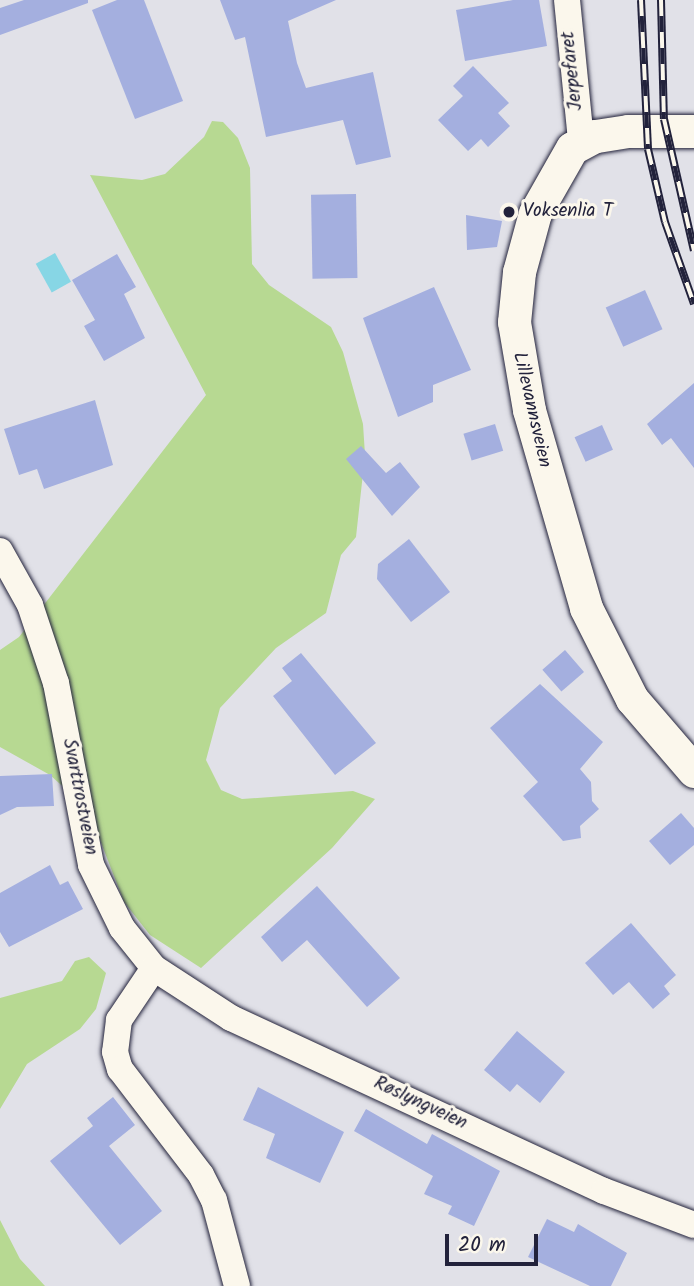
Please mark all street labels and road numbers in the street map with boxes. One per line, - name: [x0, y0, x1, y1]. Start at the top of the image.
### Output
- street label: Jerpefaret: [558, 30, 588, 112]
- street label: Lillevannsveien: [507, 350, 555, 470]
- street label: Svarttrostveien: [57, 737, 101, 857]
- street label: Røslyngveien: [370, 1072, 470, 1136]

